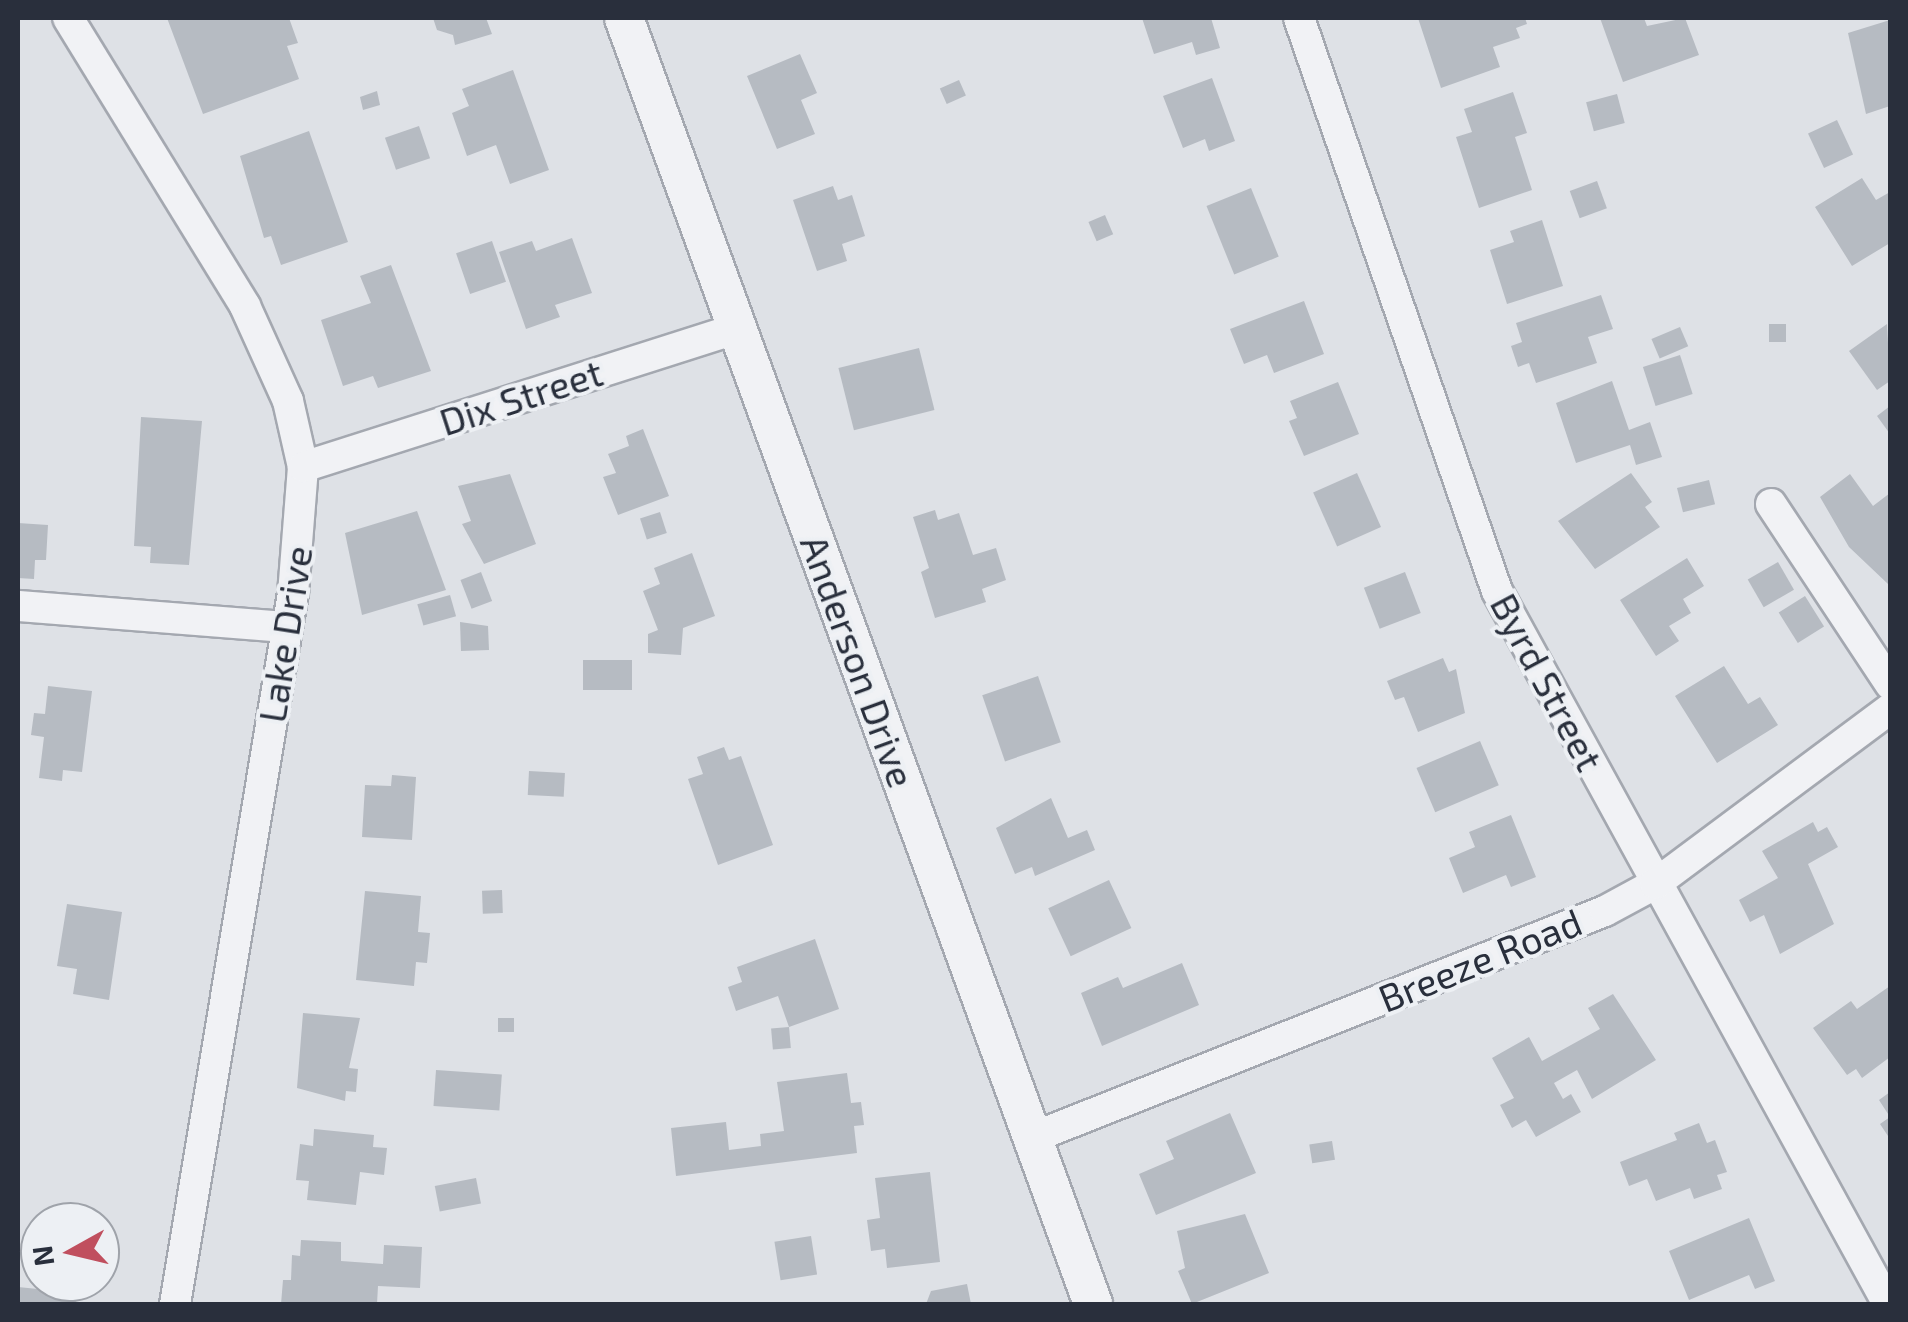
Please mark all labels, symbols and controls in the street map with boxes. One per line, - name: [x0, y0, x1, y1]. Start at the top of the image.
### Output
- street label: Dix Street: [434, 349, 608, 445]
- street label: Anderson Drive: [791, 529, 925, 793]
- street label: Lake Drive: [249, 542, 321, 726]
- street label: Byrd Street: [1481, 585, 1613, 779]
- street label: Breeze Road: [1372, 899, 1588, 1021]
- north arrow: [20, 1202, 120, 1302]
- text: N: [24, 1244, 61, 1268]

